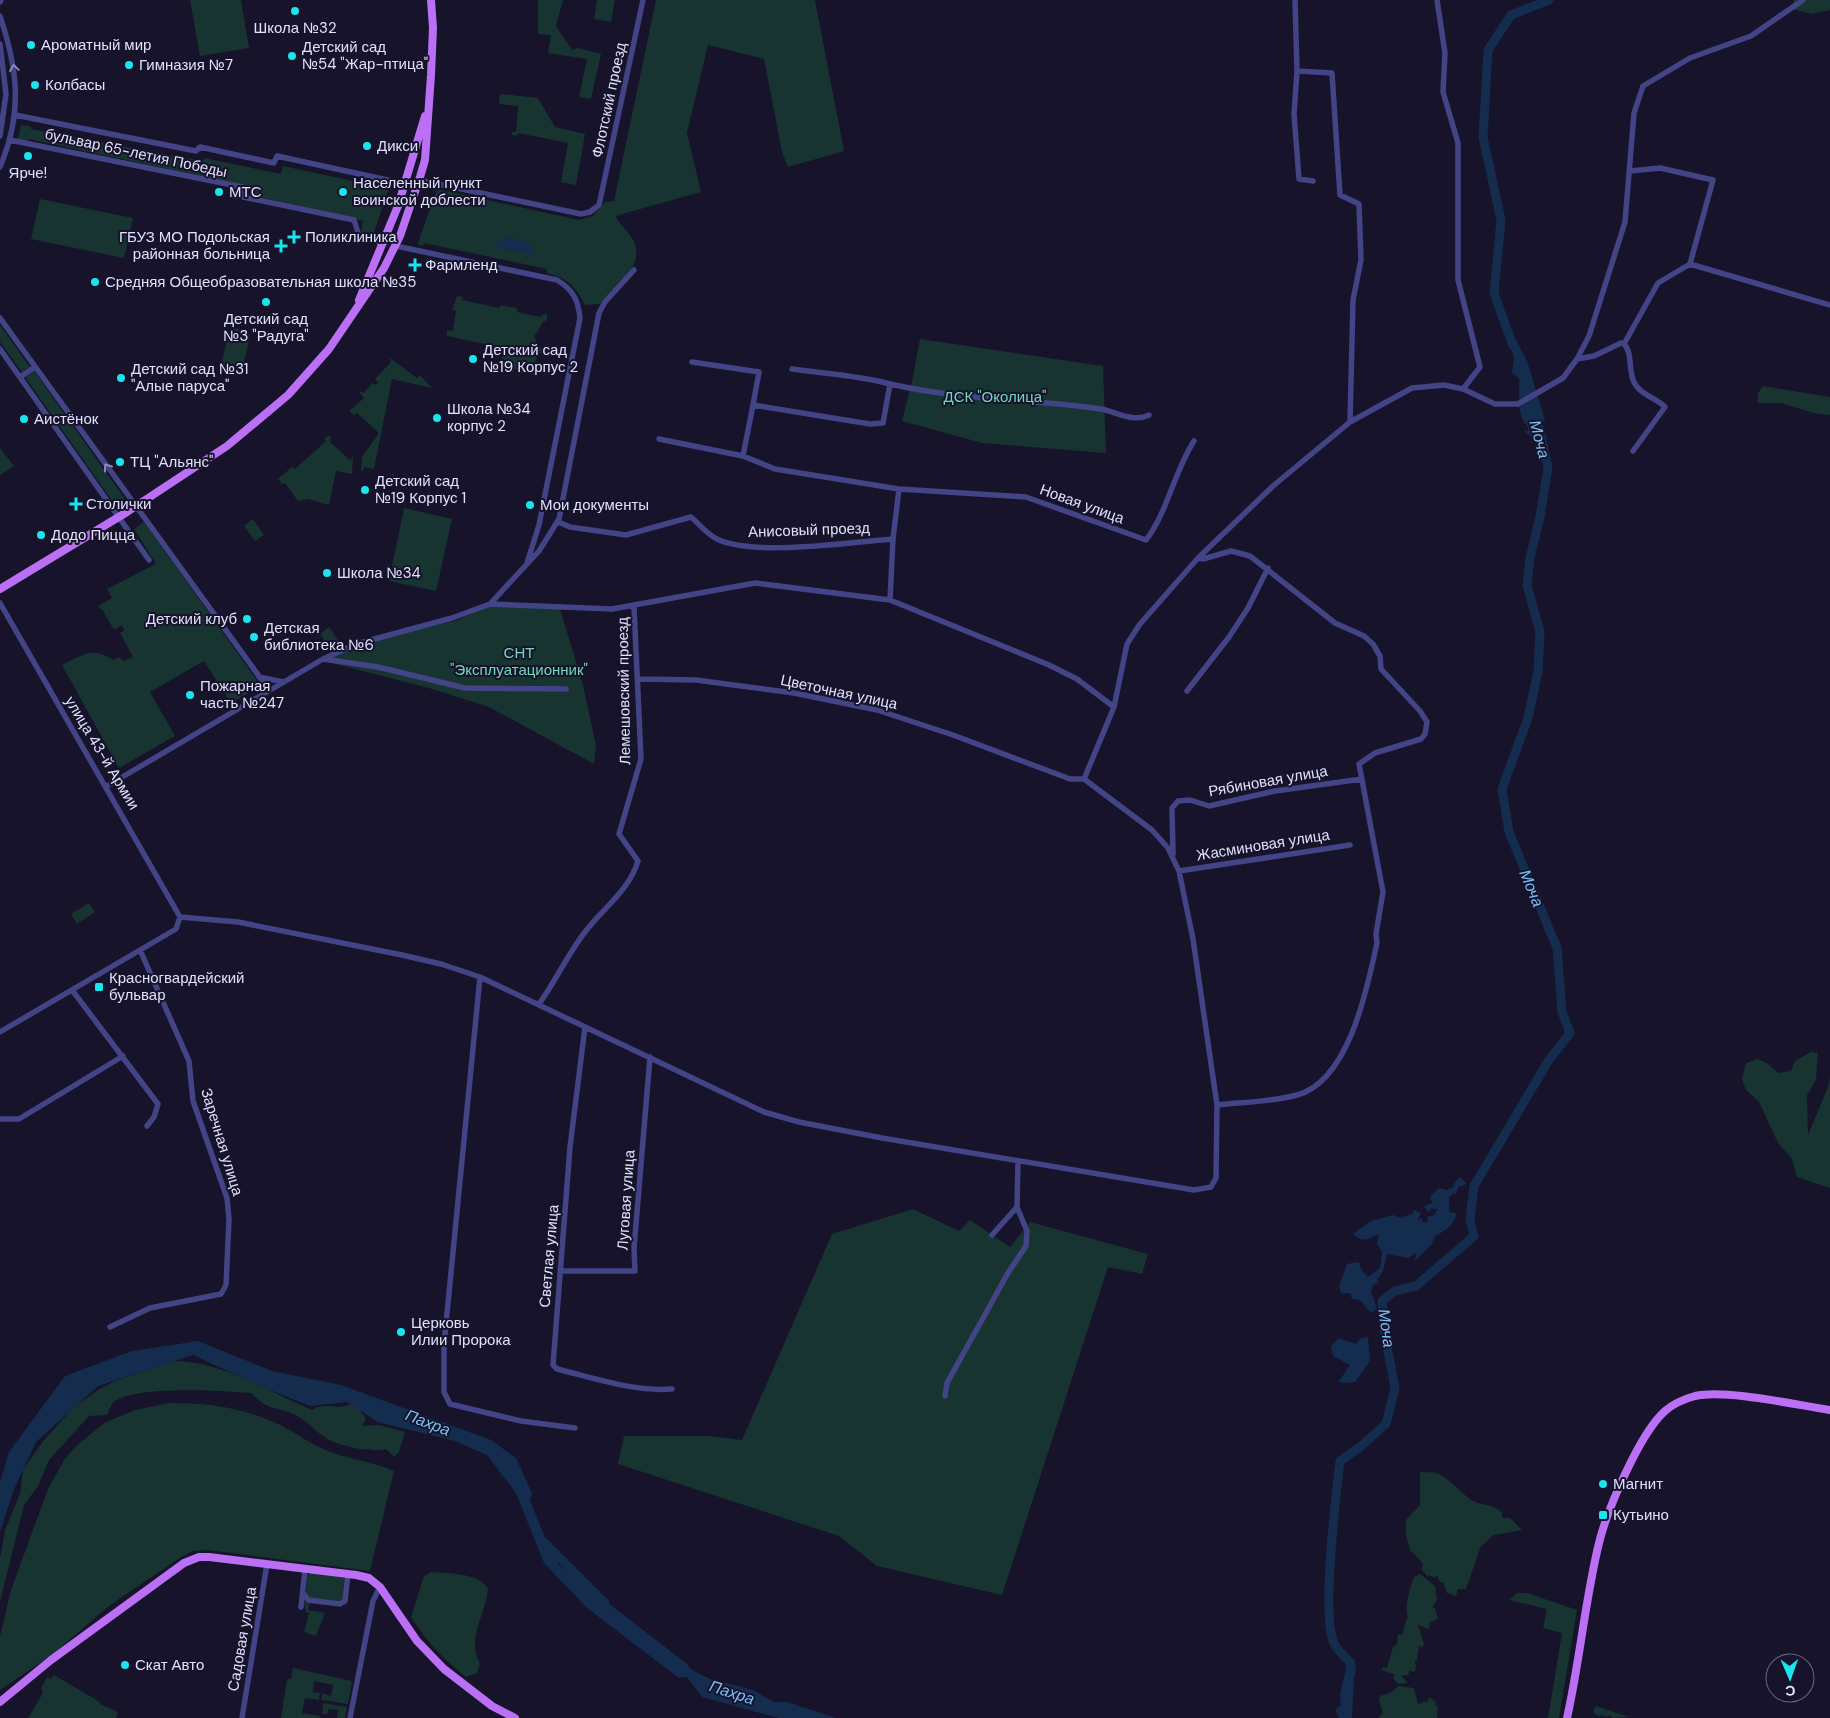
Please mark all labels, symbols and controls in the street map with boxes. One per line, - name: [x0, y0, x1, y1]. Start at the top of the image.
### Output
- marker: Школа №32: [289, 5, 301, 17]
- place label: Школа №32: [253, 18, 337, 38]
- place label: Ароматный мир: [41, 35, 151, 55]
- place label: Детский сад №54 "Жар-птица": [302, 37, 428, 74]
- marker: Ароматный мир: [25, 39, 37, 51]
- street label: Флотский проезд: [587, 40, 631, 160]
- marker: Детский сад №54 "Жар-птица": [286, 50, 298, 62]
- place label: Гимназия №7: [139, 55, 233, 75]
- marker: Гимназия №7: [123, 59, 135, 71]
- one-way arrow: [9, 64, 20, 72]
- place label: Колбасы: [45, 75, 105, 95]
- marker: Колбасы: [29, 79, 41, 91]
- street label: бульвар 65-летия Победы: [43, 124, 229, 182]
- place label: Дикси: [377, 136, 418, 156]
- marker: Дикси: [361, 140, 373, 152]
- marker: Ярче!: [22, 150, 34, 162]
- place label: Ярче!: [9, 163, 47, 183]
- place label: Населенный пункт воинской доблести: [353, 173, 486, 210]
- place label: МТС: [229, 182, 262, 202]
- marker: МТС: [213, 186, 225, 198]
- marker: Населенный пункт воинской доблести: [337, 186, 349, 198]
- place label: ГБУЗ МО Подольская районная больница: [119, 227, 271, 264]
- place label: Поликлиника: [305, 227, 397, 247]
- marker: Поликлиника: [287, 230, 301, 244]
- marker: ГБУЗ МО Подольская районная больница: [274, 239, 288, 253]
- place label: Фармленд: [425, 255, 498, 275]
- marker: Фармленд: [409, 259, 421, 271]
- place label: Средняя Общеобразовательная школа №35: [105, 272, 416, 292]
- marker: Средняя Общеобразовательная школа №35: [89, 276, 101, 288]
- marker: Детский сад №3 "Радуга": [260, 296, 272, 308]
- place label: Детский сад №3 "Радуга": [223, 309, 309, 346]
- place label: Детский сад №19 Корпус 2: [483, 340, 578, 377]
- marker: Детский сад №19 Корпус 2: [467, 353, 479, 365]
- place label: Детский сад №31 "Алые паруса": [131, 359, 248, 396]
- marker: Детский сад №31 "Алые паруса": [115, 372, 127, 384]
- park label: ДСК "Околица": [944, 387, 1046, 407]
- place label: Школа №34 корпус 2: [447, 399, 531, 436]
- place label: Аистёнок: [34, 409, 99, 429]
- marker: Школа №34 корпус 2: [431, 412, 443, 424]
- marker: Аистёнок: [18, 413, 30, 425]
- water label: Моча: [1524, 418, 1555, 461]
- place label: ТЦ "Альянс": [130, 452, 213, 472]
- marker: ТЦ "Альянс": [114, 456, 126, 468]
- one-way arrow: [105, 464, 113, 473]
- place label: Детский сад №19 Корпус 1: [375, 471, 466, 508]
- street label: Новая улица: [1037, 479, 1128, 529]
- marker: Детский сад №19 Корпус 1: [359, 484, 371, 496]
- place label: Столички: [86, 494, 151, 514]
- place label: Мои документы: [540, 495, 649, 515]
- marker: Столички: [70, 498, 82, 510]
- marker: Мои документы: [524, 499, 536, 511]
- street label: Анисовый проезд: [748, 518, 871, 542]
- place label: Додо Пицца: [51, 525, 136, 545]
- marker: Додо Пицца: [35, 529, 47, 541]
- place label: Школа №34: [337, 563, 421, 583]
- marker: Школа №34: [321, 567, 333, 579]
- place label: Детский клуб: [146, 609, 237, 629]
- marker: Детский клуб: [241, 613, 253, 625]
- street label: Лемешовский проезд: [613, 617, 635, 765]
- place label: Детская библиотека №6: [264, 618, 374, 655]
- marker: Детская библиотека №6: [248, 631, 260, 643]
- park label: СНТ "Эксплуатационник": [450, 643, 588, 680]
- street label: Цветочная улица: [779, 670, 900, 714]
- place label: Пожарная часть №247: [200, 676, 284, 713]
- marker: Пожарная часть №247: [184, 689, 196, 701]
- street label: улица 43-й Армии: [60, 693, 144, 813]
- street label: Рябиновая улица: [1207, 761, 1330, 801]
- street label: Жасминовая улица: [1195, 824, 1332, 865]
- water label: Моча: [1514, 866, 1549, 910]
- place label: Красногвардейский бульвар: [109, 968, 244, 1005]
- marker: Красногвардейский бульвар: [93, 981, 105, 993]
- street label: Заречная улица: [196, 1086, 248, 1199]
- street label: Луговая улица: [613, 1149, 640, 1251]
- street label: Светлая улица: [535, 1203, 564, 1308]
- water label: Моча: [1373, 1307, 1400, 1349]
- place label: Церковь Илии Пророка: [411, 1313, 511, 1350]
- marker: Церковь Илии Пророка: [395, 1326, 407, 1338]
- water label: Пахра: [402, 1404, 453, 1441]
- place label: Магнит: [1613, 1474, 1663, 1494]
- marker: Магнит: [1597, 1478, 1609, 1490]
- place label: Кутьино: [1613, 1505, 1669, 1525]
- marker: Кутьино: [1597, 1509, 1609, 1521]
- street label: Садовая улица: [223, 1584, 261, 1693]
- north arrow: [1765, 1653, 1815, 1703]
- place label: Скат Авто: [135, 1655, 204, 1675]
- marker: Скат Авто: [119, 1659, 131, 1671]
- water label: Пахра: [707, 1675, 757, 1710]
- text: С: [1785, 1682, 1796, 1700]

